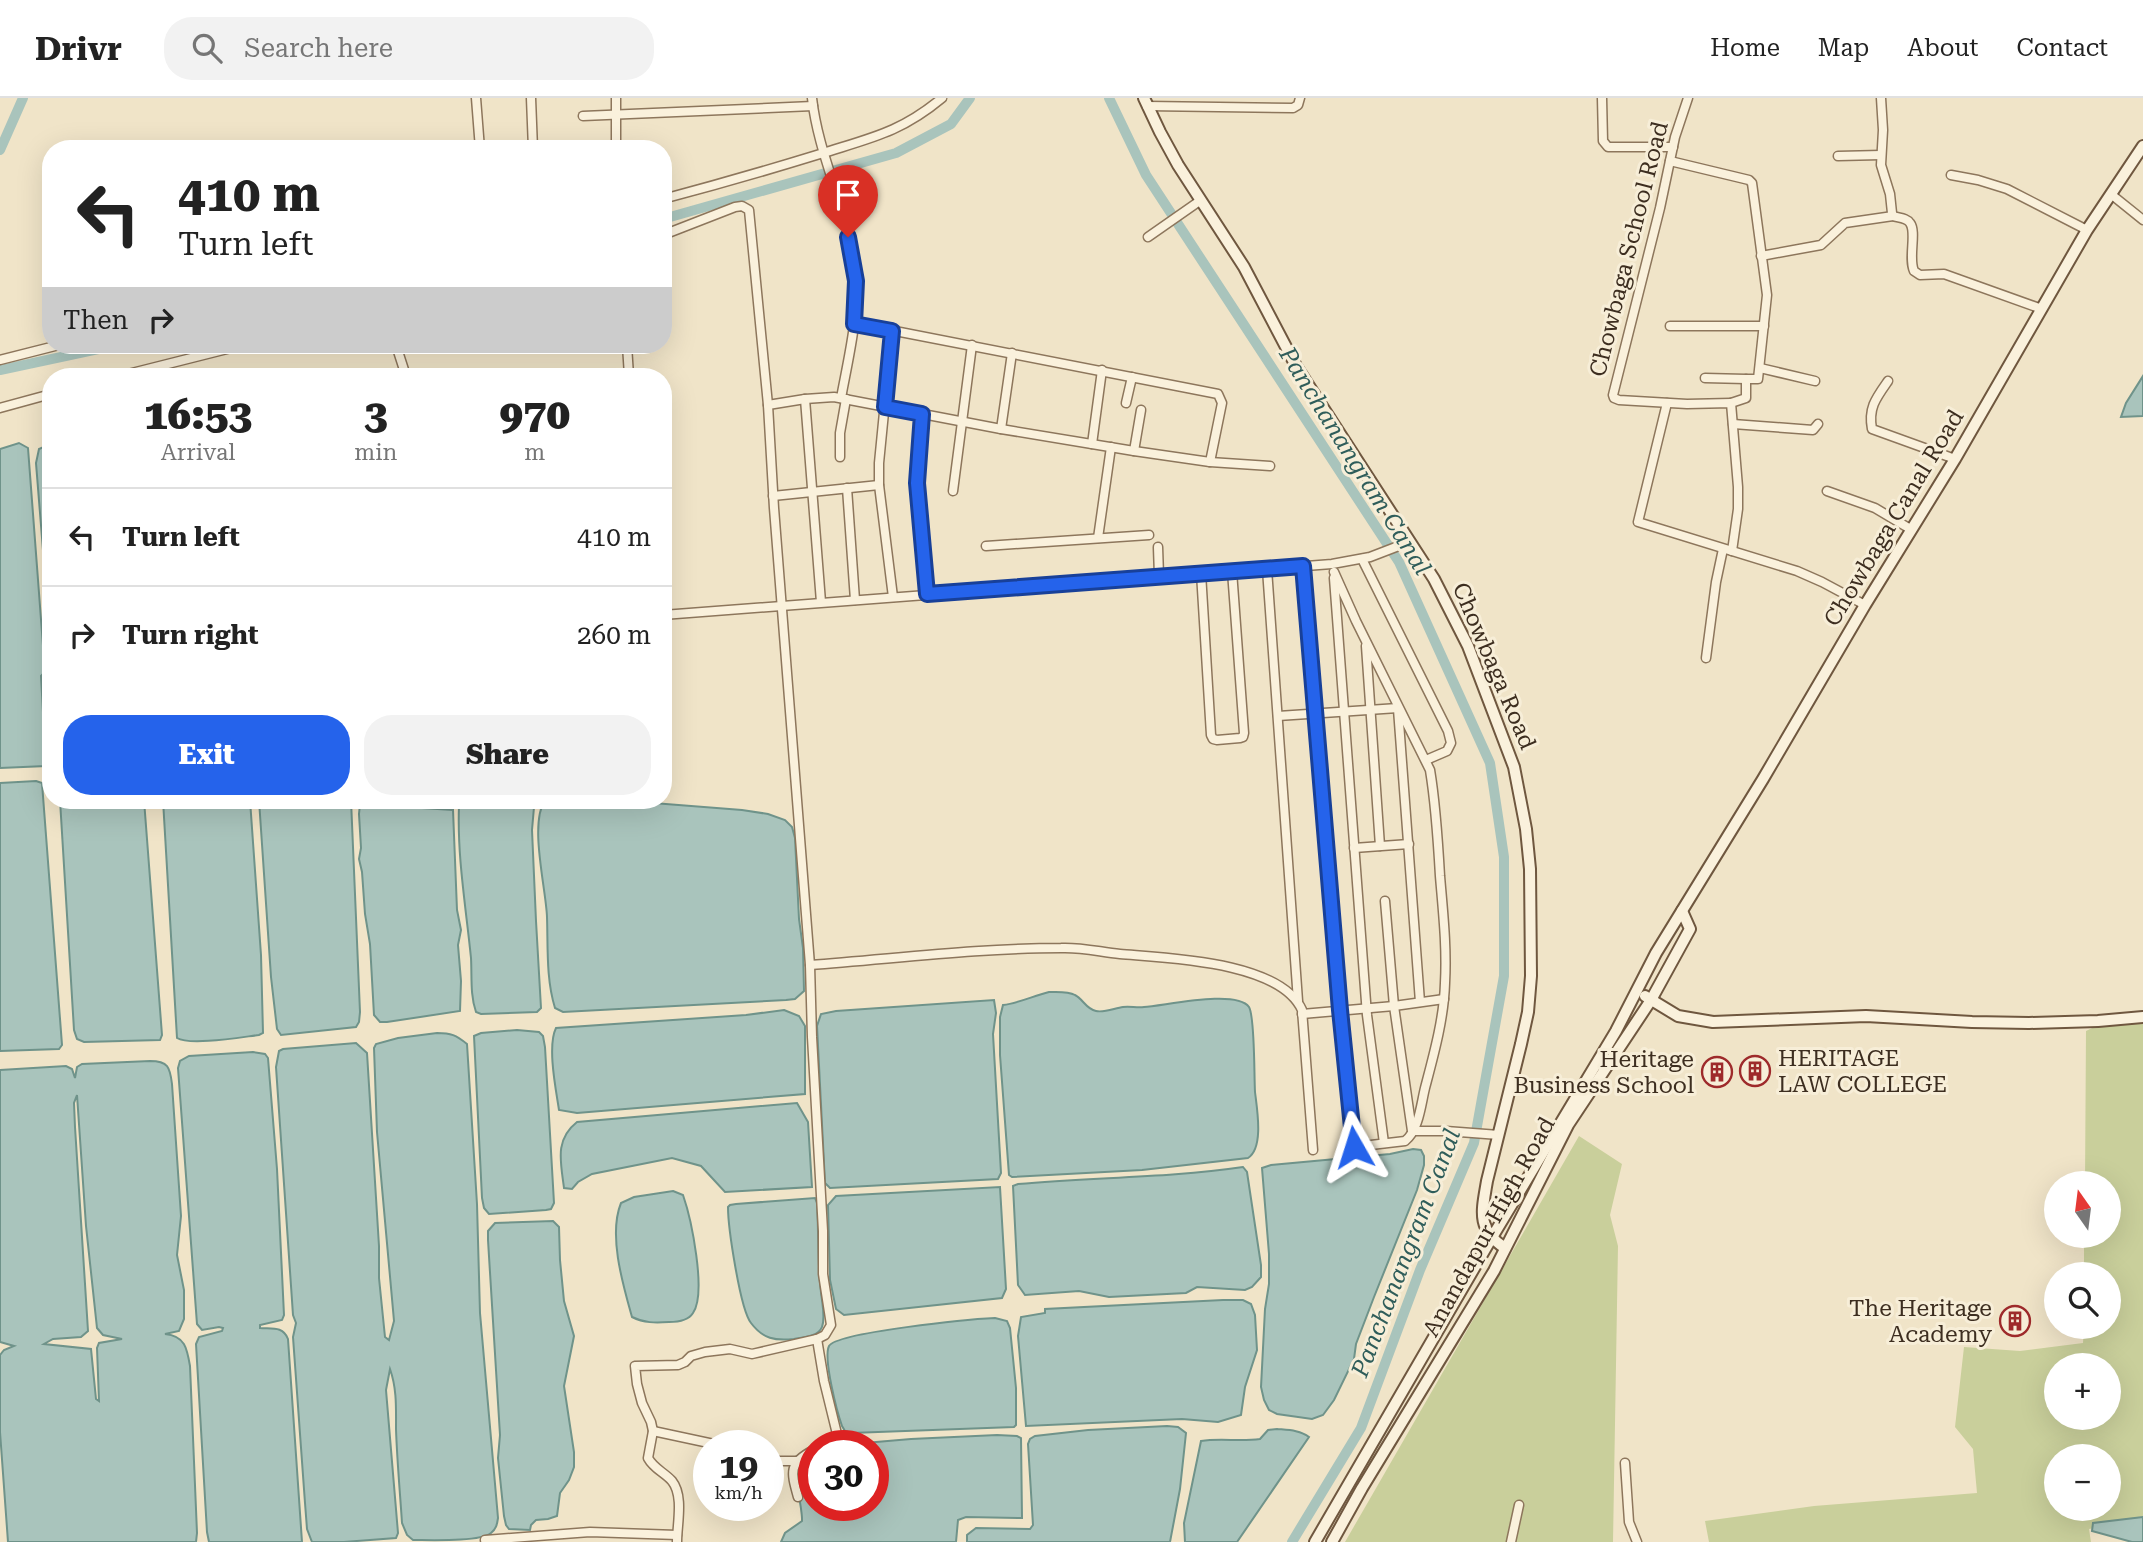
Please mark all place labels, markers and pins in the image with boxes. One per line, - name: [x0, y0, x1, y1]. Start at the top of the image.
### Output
- pin: [818, 165, 878, 237]
- place label: HERITAGE LAW COLLEGE: [1778, 1045, 1947, 1098]
- place label: Heritage Business School: [1513, 1046, 1694, 1099]
- building icon: HERITAGE LAW COLLEGE: [1738, 1054, 1772, 1088]
- building icon: Heritage Business School: [1700, 1055, 1734, 1089]
- place label: The Heritage Academy: [1849, 1295, 1992, 1348]
- building icon: The Heritage Academy: [1998, 1304, 2032, 1338]

